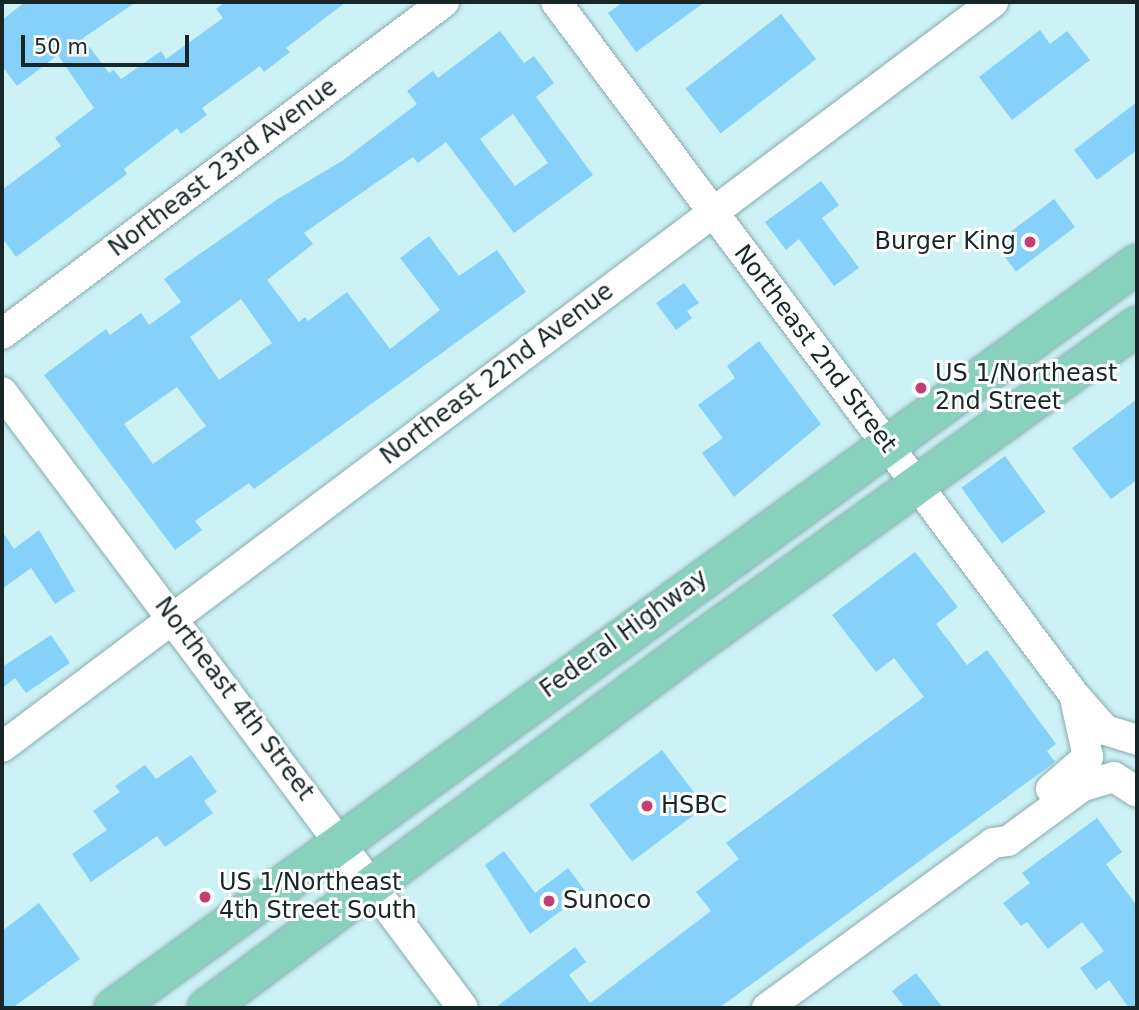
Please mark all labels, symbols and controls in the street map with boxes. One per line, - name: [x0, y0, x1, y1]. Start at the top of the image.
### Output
- scale bar: [24, 21, 192, 65]
- text: 50 m: [34, 35, 88, 59]
- street label: Northeast 23rd Avenue: [103, 73, 343, 263]
- place label: Burger King: [875, 228, 1016, 256]
- marker: Burger King: [1022, 234, 1038, 250]
- street label: Northeast 2nd Street: [728, 240, 902, 458]
- street label: Northeast 22nd Avenue: [375, 277, 619, 471]
- place label: US 1/Northeast 2nd Street: [935, 360, 1117, 416]
- marker: US 1/Northeast 2nd Street: [913, 380, 929, 396]
- street label: Federal Highway: [535, 564, 713, 704]
- street label: Northeast 4th Street: [148, 592, 320, 806]
- place label: HSBC: [661, 792, 727, 820]
- marker: HSBC: [639, 798, 655, 814]
- place label: US 1/Northeast 4th Street South: [219, 869, 417, 925]
- place label: Sunoco: [563, 887, 651, 915]
- marker: US 1/Northeast 4th Street South: [197, 889, 213, 905]
- marker: Sunoco: [541, 893, 557, 909]

